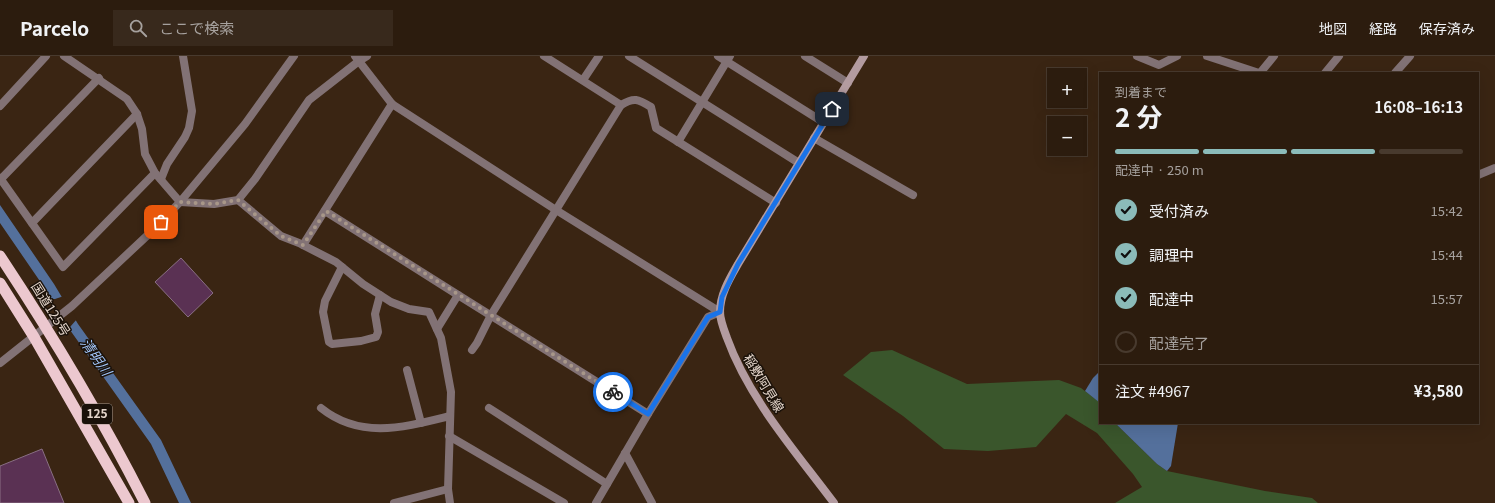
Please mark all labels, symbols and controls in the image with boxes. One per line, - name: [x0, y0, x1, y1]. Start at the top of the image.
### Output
- search box: [113, 10, 393, 46]
- text: Parcelo: [20, 14, 89, 41]
- icon: search: [127, 17, 149, 39]
- text: ここで検索: [159, 17, 234, 38]
- text: 地図: [1319, 18, 1347, 38]
- text: 経路: [1369, 18, 1397, 38]
- text: 保存済み: [1419, 18, 1475, 38]
- map controls: [1047, 68, 1087, 156]
- button: +: [1047, 68, 1087, 108]
- text: 到着まで: [1115, 82, 1167, 101]
- pin: [815, 92, 849, 126]
- text: 16:08–16:13: [1374, 96, 1463, 117]
- text: 2 分: [1115, 97, 1162, 134]
- icon: home: [821, 98, 843, 120]
- button: −: [1047, 116, 1087, 156]
- text: 配達中 · 250 m: [1115, 160, 1204, 179]
- icon: check: [1115, 199, 1137, 221]
- text: 受付済み: [1149, 200, 1209, 221]
- text: 15:42: [1431, 201, 1463, 220]
- pin: [144, 205, 178, 239]
- icon: bag: [150, 211, 172, 233]
- icon: check: [1115, 243, 1137, 265]
- text: 調理中: [1149, 244, 1194, 265]
- text: 15:44: [1431, 245, 1463, 264]
- street label: 国道125号: [27, 278, 76, 339]
- icon: check: [1115, 287, 1137, 309]
- text: 配達中: [1149, 288, 1194, 309]
- text: 15:57: [1431, 289, 1463, 308]
- text: 配達完了: [1149, 332, 1209, 353]
- water label: 清明川: [77, 333, 118, 381]
- street label: 稲敷阿見線: [740, 350, 789, 415]
- courier: [593, 372, 633, 412]
- text: 注文 #4967: [1115, 380, 1190, 401]
- text: ¥3,580: [1414, 380, 1463, 401]
- icon: bike: [602, 381, 624, 403]
- road number: 125: [82, 404, 112, 424]

